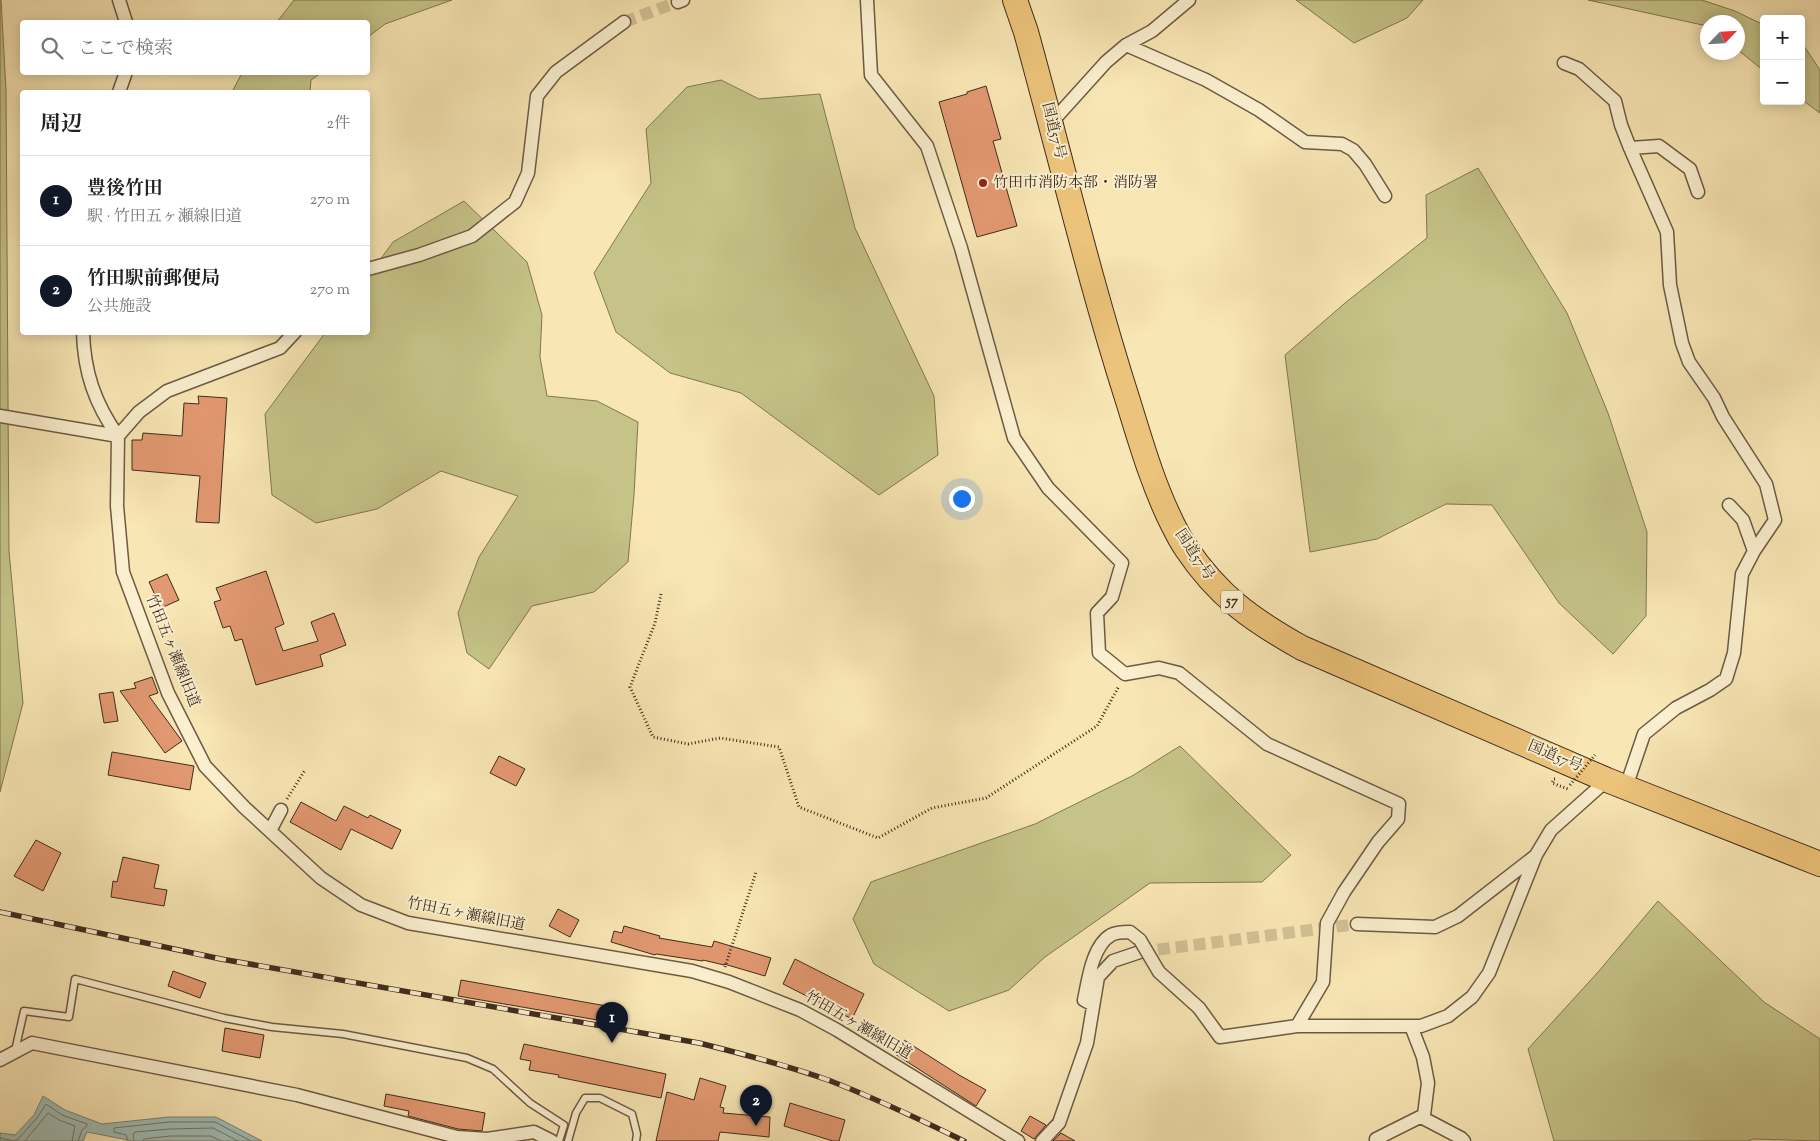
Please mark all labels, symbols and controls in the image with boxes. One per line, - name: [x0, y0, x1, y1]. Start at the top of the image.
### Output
- north arrow: [1700, 15, 1745, 60]
- map controls: [1760, 15, 1805, 105]
- button: +: [1760, 15, 1805, 60]
- search box: [20, 20, 370, 75]
- icon: search: [38, 34, 66, 62]
- text: ここで検索: [78, 36, 173, 63]
- button: −: [1760, 60, 1805, 105]
- street label: 国道57号: [1036, 100, 1070, 162]
- text: 周辺: [40, 110, 82, 140]
- text: 2件: [327, 113, 350, 136]
- place label: 竹田市消防本部・消防署: [993, 173, 1158, 194]
- text: 豊後竹田: [87, 176, 163, 203]
- marker: 竹田市消防本部・消防署: [977, 177, 989, 189]
- text: 1: [53, 189, 59, 212]
- text: 270 m: [310, 189, 350, 212]
- text: 駅 · 竹田五ヶ瀬線旧道: [87, 206, 242, 229]
- text: 竹田駅前郵便局: [87, 266, 220, 293]
- text: 2: [52, 279, 60, 302]
- text: 270 m: [310, 279, 350, 302]
- text: 公共施設: [87, 296, 151, 319]
- your location: [949, 486, 975, 512]
- street label: 国道57号: [1169, 525, 1219, 585]
- road number: 57: [1221, 590, 1243, 614]
- street label: 竹田五ヶ瀬線旧道: [140, 591, 204, 711]
- street label: 国道57号: [1524, 736, 1586, 778]
- street label: 竹田五ヶ瀬線旧道: [405, 893, 527, 937]
- street label: 竹田五ヶ瀬線旧道: [801, 987, 915, 1065]
- pin: 1: [596, 1002, 628, 1043]
- pin: 2: [740, 1085, 772, 1126]

